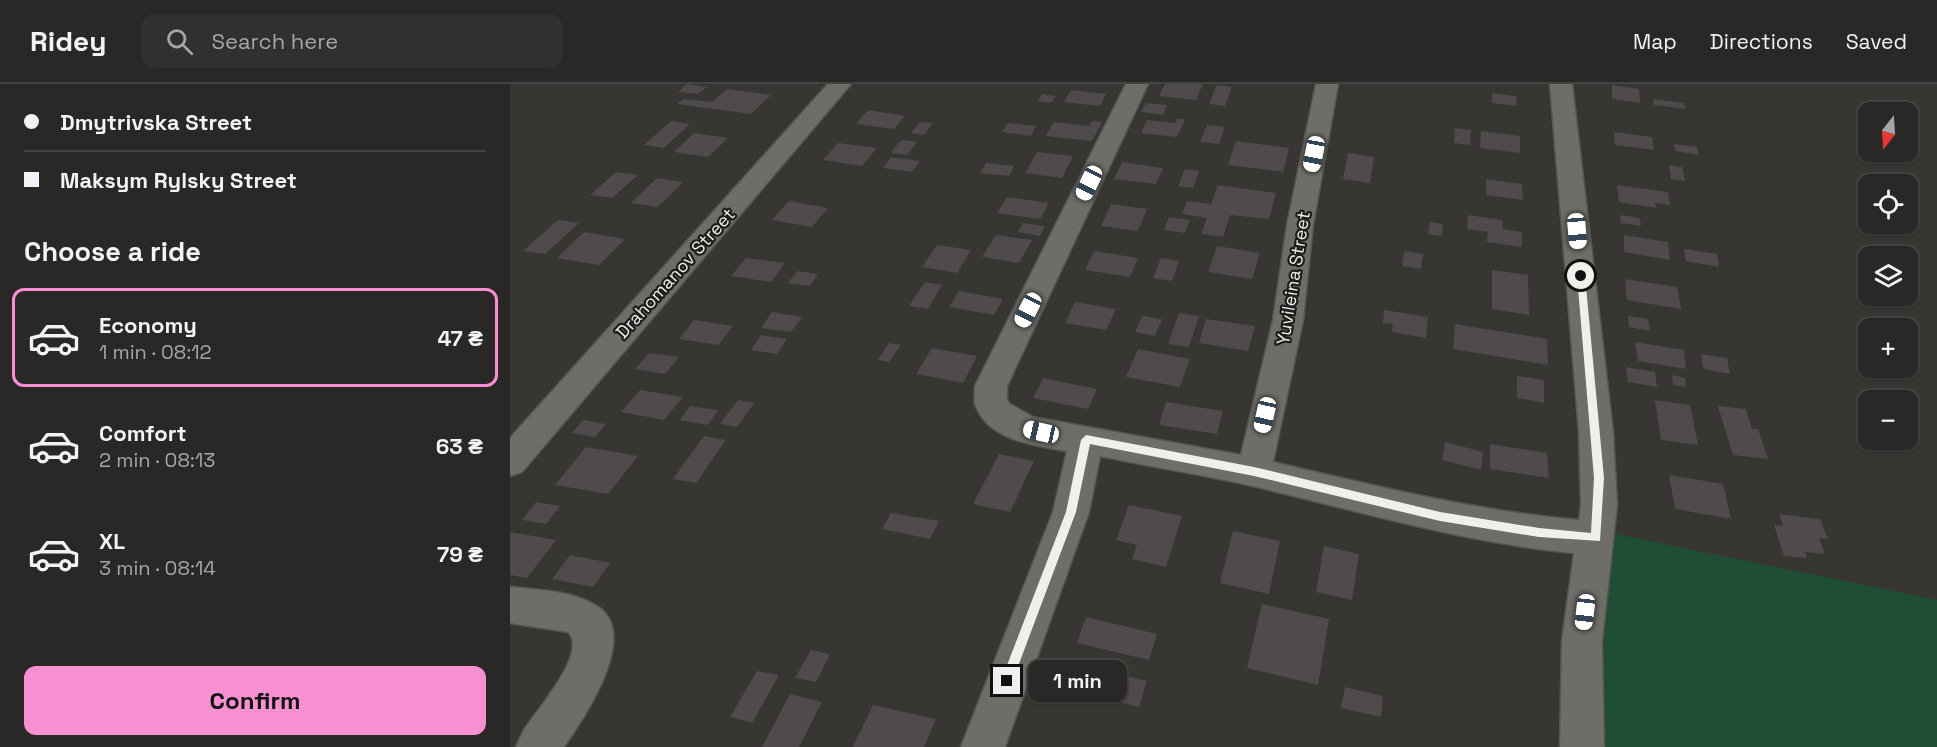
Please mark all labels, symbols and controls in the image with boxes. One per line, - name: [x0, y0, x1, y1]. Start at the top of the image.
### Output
- search box: [142, 14, 562, 68]
- text: Ridey: [30, 23, 106, 59]
- icon: search: [163, 25, 196, 58]
- text: Search here: [211, 27, 338, 55]
- text: Map: [1633, 28, 1677, 55]
- text: Directions: [1710, 28, 1813, 55]
- text: Saved: [1846, 28, 1907, 55]
- north arrow: [1858, 102, 1918, 162]
- map controls: [1858, 102, 1918, 450]
- text: Dmytrivska Street: [60, 108, 252, 136]
- car: [1302, 135, 1326, 173]
- car: [1073, 163, 1105, 203]
- text: Maksym Rylsky Street: [60, 166, 297, 194]
- button: locate: [1858, 174, 1918, 234]
- street label: Drahomanov Street: [610, 203, 740, 343]
- street label: Yuvileina Street: [1271, 209, 1315, 347]
- car: [1566, 212, 1588, 250]
- text: Choose a ride: [24, 234, 201, 269]
- button: layers: [1858, 246, 1918, 306]
- route start: [1567, 262, 1594, 289]
- car: [1012, 290, 1044, 330]
- icon: car: [27, 311, 81, 365]
- text: Economy: [99, 311, 197, 339]
- button: +: [1858, 318, 1918, 378]
- text: 47 ₴: [437, 324, 483, 352]
- text: 1 min · 08:12: [99, 339, 212, 365]
- button: −: [1858, 390, 1918, 450]
- car: [1252, 395, 1278, 435]
- icon: car: [27, 419, 81, 473]
- text: Comfort: [99, 419, 187, 447]
- car: [1021, 419, 1061, 445]
- text: 63 ₴: [436, 432, 483, 460]
- text: 2 min · 08:13: [99, 447, 215, 473]
- icon: car: [27, 527, 81, 581]
- text: XL: [99, 527, 125, 555]
- text: 79 ₴: [437, 540, 483, 568]
- text: 3 min · 08:14: [99, 555, 216, 581]
- car: [1574, 593, 1596, 631]
- callout: 1 min: [1028, 660, 1127, 702]
- button: Confirm: [24, 666, 486, 735]
- route end: [993, 667, 1020, 694]
- text: 1 min: [1053, 668, 1102, 694]

